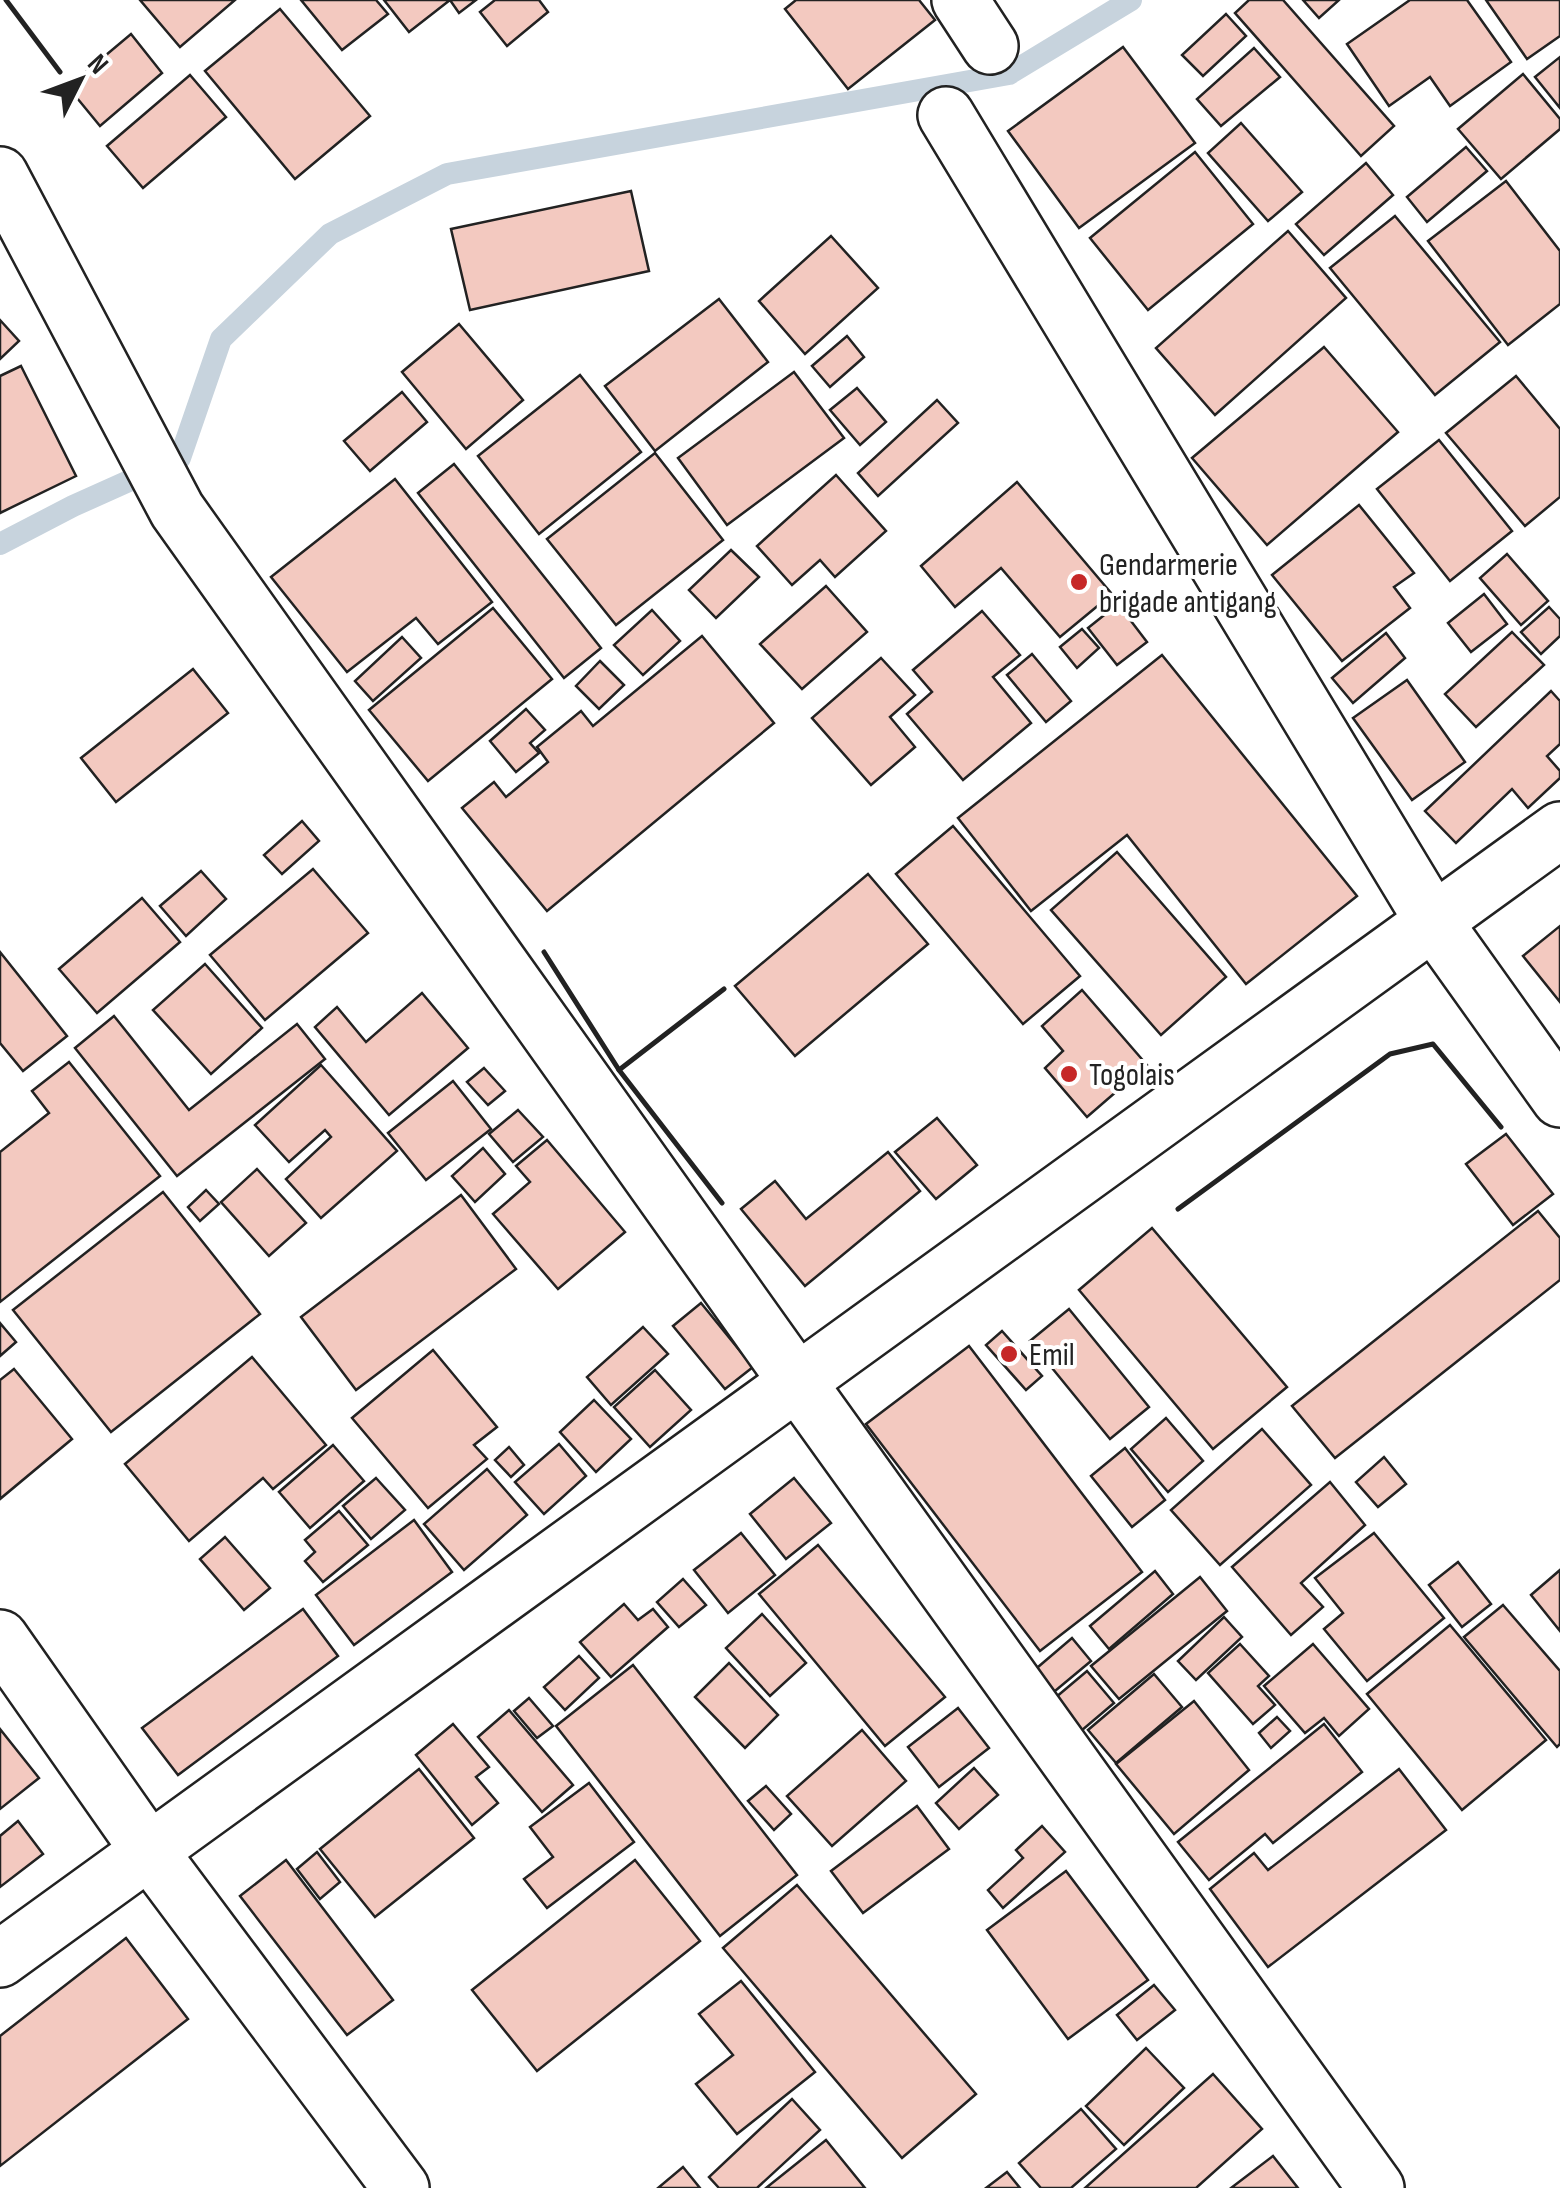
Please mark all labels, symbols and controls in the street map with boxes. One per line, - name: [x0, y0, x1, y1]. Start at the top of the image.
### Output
- north arrow: [30, 30, 130, 130]
- text: N: [80, 48, 115, 81]
- place label: Gendarmerie brigade antigang: [1099, 546, 1276, 622]
- marker: Gendarmerie brigade antigang: [1068, 571, 1090, 593]
- place label: Togolais: [1089, 1056, 1175, 1095]
- marker: Togolais: [1058, 1063, 1080, 1085]
- place label: Emil: [1029, 1336, 1075, 1375]
- marker: Emil: [998, 1343, 1020, 1365]

